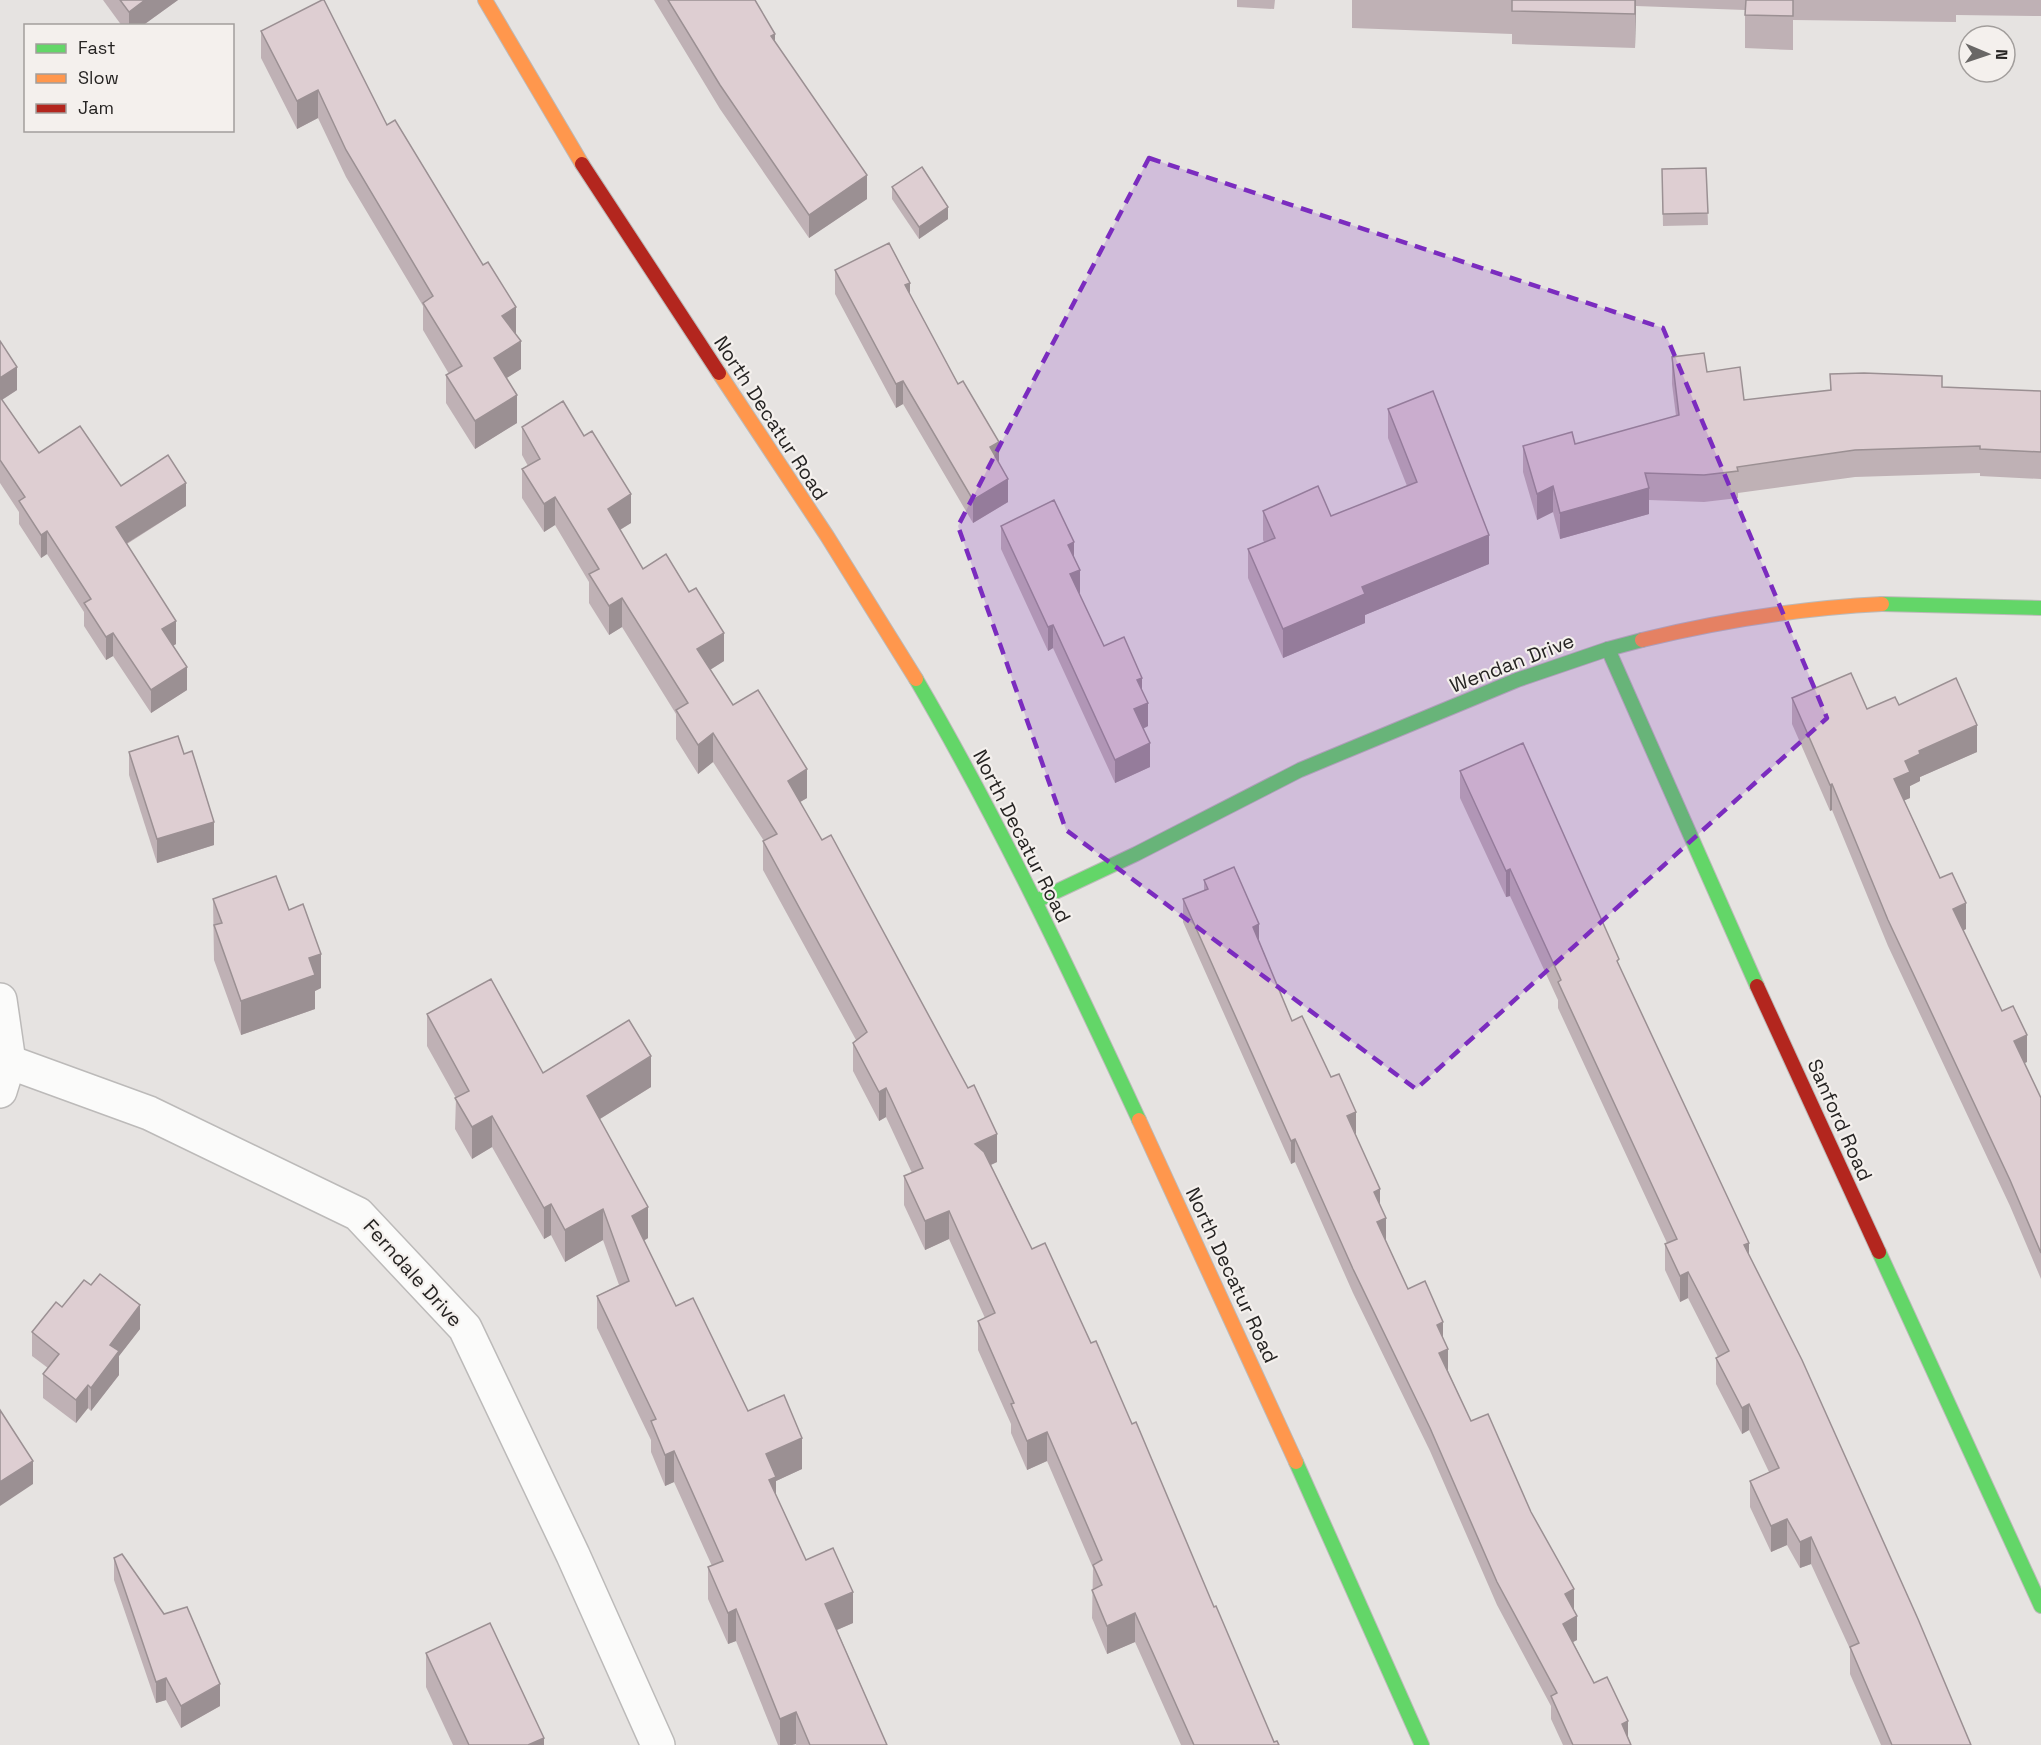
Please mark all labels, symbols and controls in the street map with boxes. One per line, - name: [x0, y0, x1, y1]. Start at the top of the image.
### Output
- legend: [24, 24, 234, 132]
- north arrow: [1957, 24, 2017, 84]
- text: Fast: [78, 36, 115, 59]
- text: N: [1991, 49, 2012, 60]
- text: Slow: [78, 66, 119, 89]
- text: Jam: [78, 96, 114, 119]
- street label: North Decatur Road: [708, 331, 834, 505]
- street label: Wendan Drive: [1446, 627, 1578, 699]
- street label: North Decatur Road: [967, 745, 1077, 927]
- street label: Sanford Road: [1802, 1055, 1878, 1185]
- street label: North Decatur Road: [1180, 1183, 1284, 1367]
- street label: Ferndale Drive: [358, 1214, 468, 1332]

